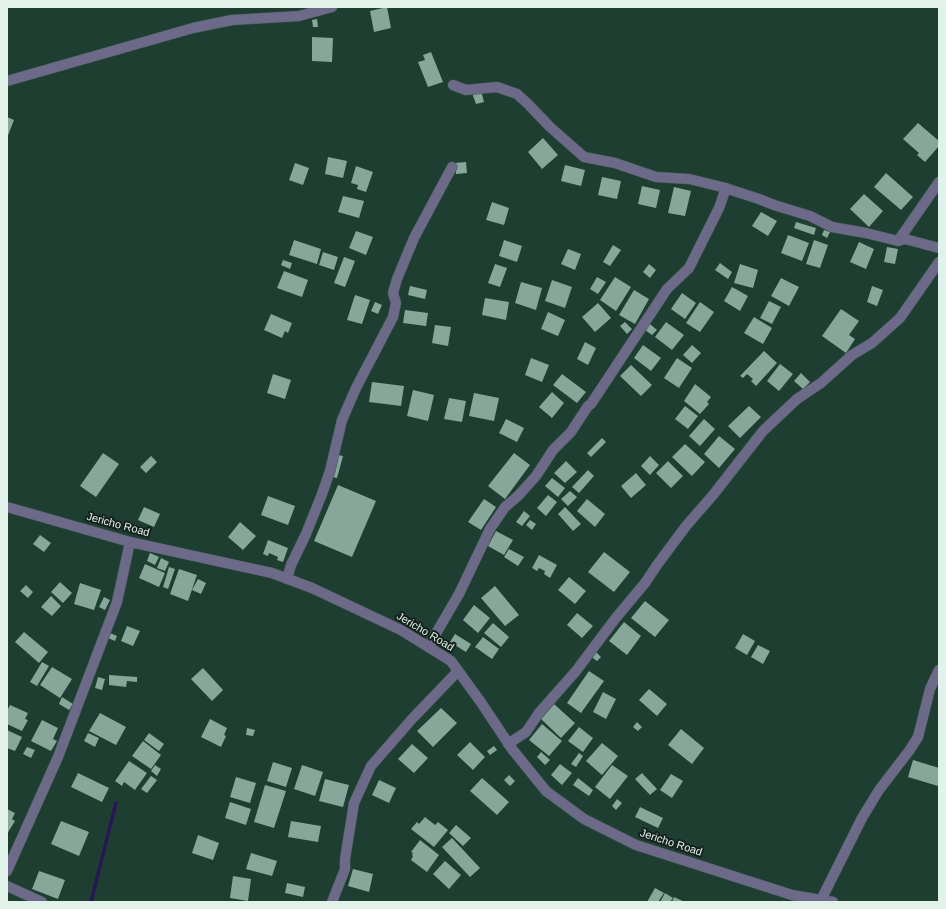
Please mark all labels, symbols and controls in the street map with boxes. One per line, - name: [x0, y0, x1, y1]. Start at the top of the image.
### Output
- street label: Jericho Road: [85, 510, 151, 540]
- street label: Jericho Road: [394, 610, 456, 654]
- street label: Jericho Road: [638, 827, 704, 859]

